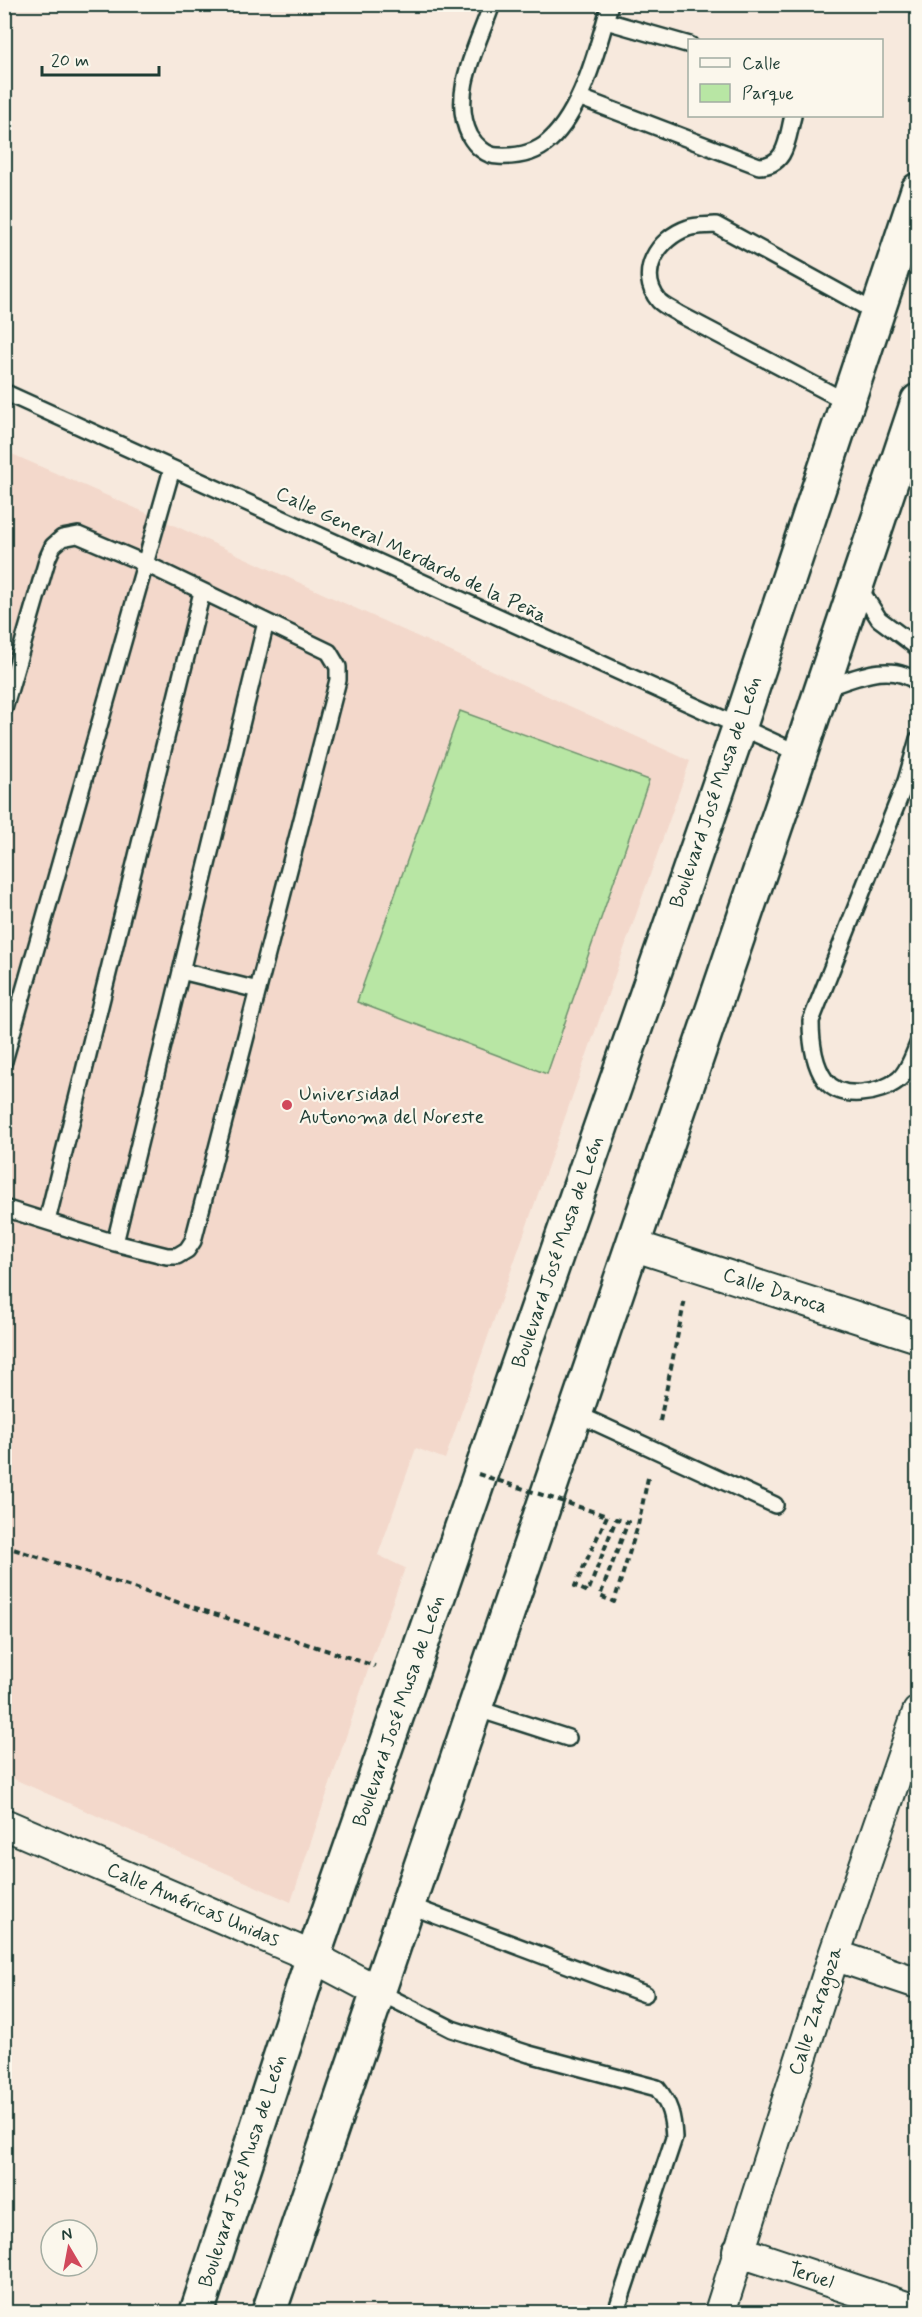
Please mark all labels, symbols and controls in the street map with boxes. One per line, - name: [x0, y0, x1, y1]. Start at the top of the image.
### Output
- scale bar: [42, 39, 159, 77]
- legend: [688, 39, 883, 117]
- text: 20 m: [51, 49, 89, 73]
- text: Calle: [742, 52, 781, 76]
- text: Parque: [742, 82, 794, 106]
- street label: Calle General Merdardo de la Peña: [271, 480, 551, 630]
- street label: Boulevard José Musa de León: [664, 672, 768, 912]
- place label: Universidad Autonoma del Noreste: [299, 1081, 484, 1131]
- marker: Universidad Autonoma del Noreste: [280, 1098, 294, 1112]
- street label: Boulevard José Musa de León: [506, 1132, 610, 1372]
- street label: Calle Daroca: [719, 1261, 831, 1321]
- street label: Boulevard José Musa de León: [347, 1591, 451, 1831]
- street label: Calle Américas Unidas: [102, 1856, 284, 1954]
- street label: Calle Zaragoza: [782, 1942, 851, 2079]
- street label: Boulevard José Musa de León: [193, 2051, 293, 2291]
- north arrow: [39, 2218, 99, 2278]
- text: N: [60, 2223, 74, 2246]
- street label: Teruel: [785, 2256, 837, 2296]

